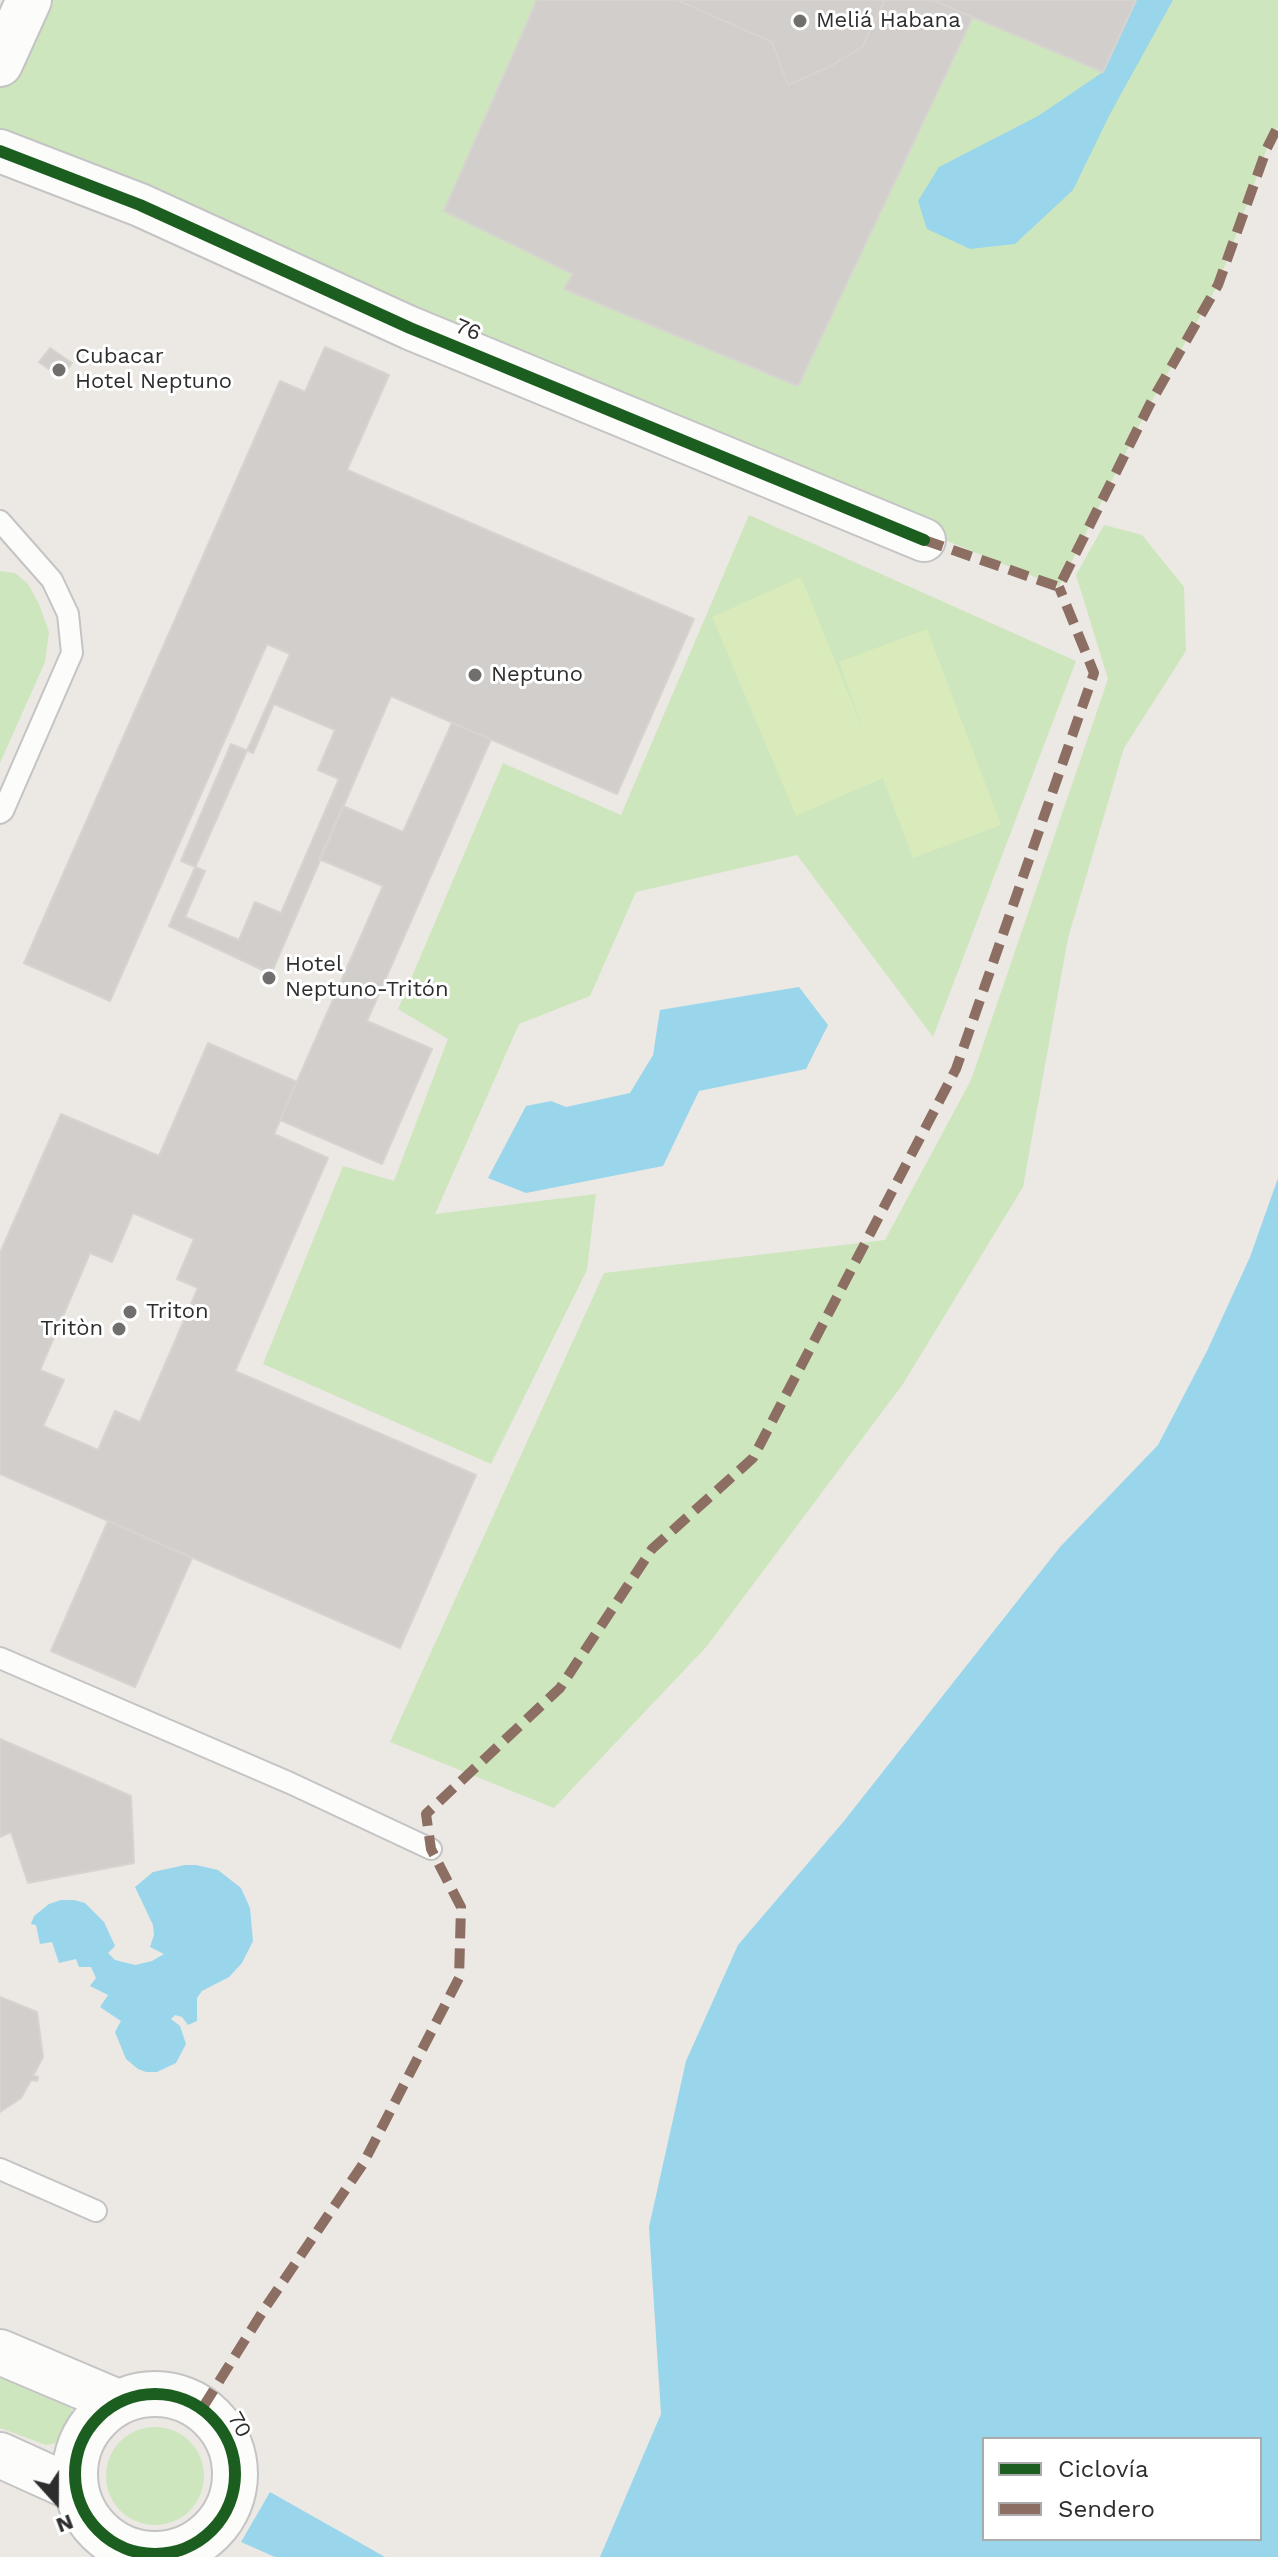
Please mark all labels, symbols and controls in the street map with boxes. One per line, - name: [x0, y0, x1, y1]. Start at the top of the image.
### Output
- place label: Meliá Habana: [816, 8, 961, 34]
- marker: Meliá Habana: [791, 12, 809, 30]
- street label: 76: [451, 313, 485, 347]
- place label: Cubacar Hotel Neptuno: [75, 344, 232, 396]
- marker: Cubacar Hotel Neptuno: [50, 361, 68, 379]
- place label: Neptuno: [491, 662, 583, 688]
- marker: Neptuno: [466, 666, 484, 684]
- place label: Hotel Neptuno-Tritón: [285, 952, 449, 1004]
- marker: Hotel Neptuno-Tritón: [260, 969, 278, 987]
- place label: Triton: [146, 1299, 209, 1325]
- marker: Triton: [121, 1303, 139, 1321]
- place label: Tritòn: [40, 1316, 103, 1342]
- marker: Tritòn: [110, 1320, 128, 1338]
- street label: 70: [221, 2407, 257, 2443]
- legend: [982, 2437, 1262, 2541]
- text: Ciclovía: [1058, 2455, 1148, 2483]
- north arrow: [16, 2461, 96, 2541]
- text: Sendero: [1058, 2495, 1155, 2523]
- text: N: [53, 2509, 77, 2538]

